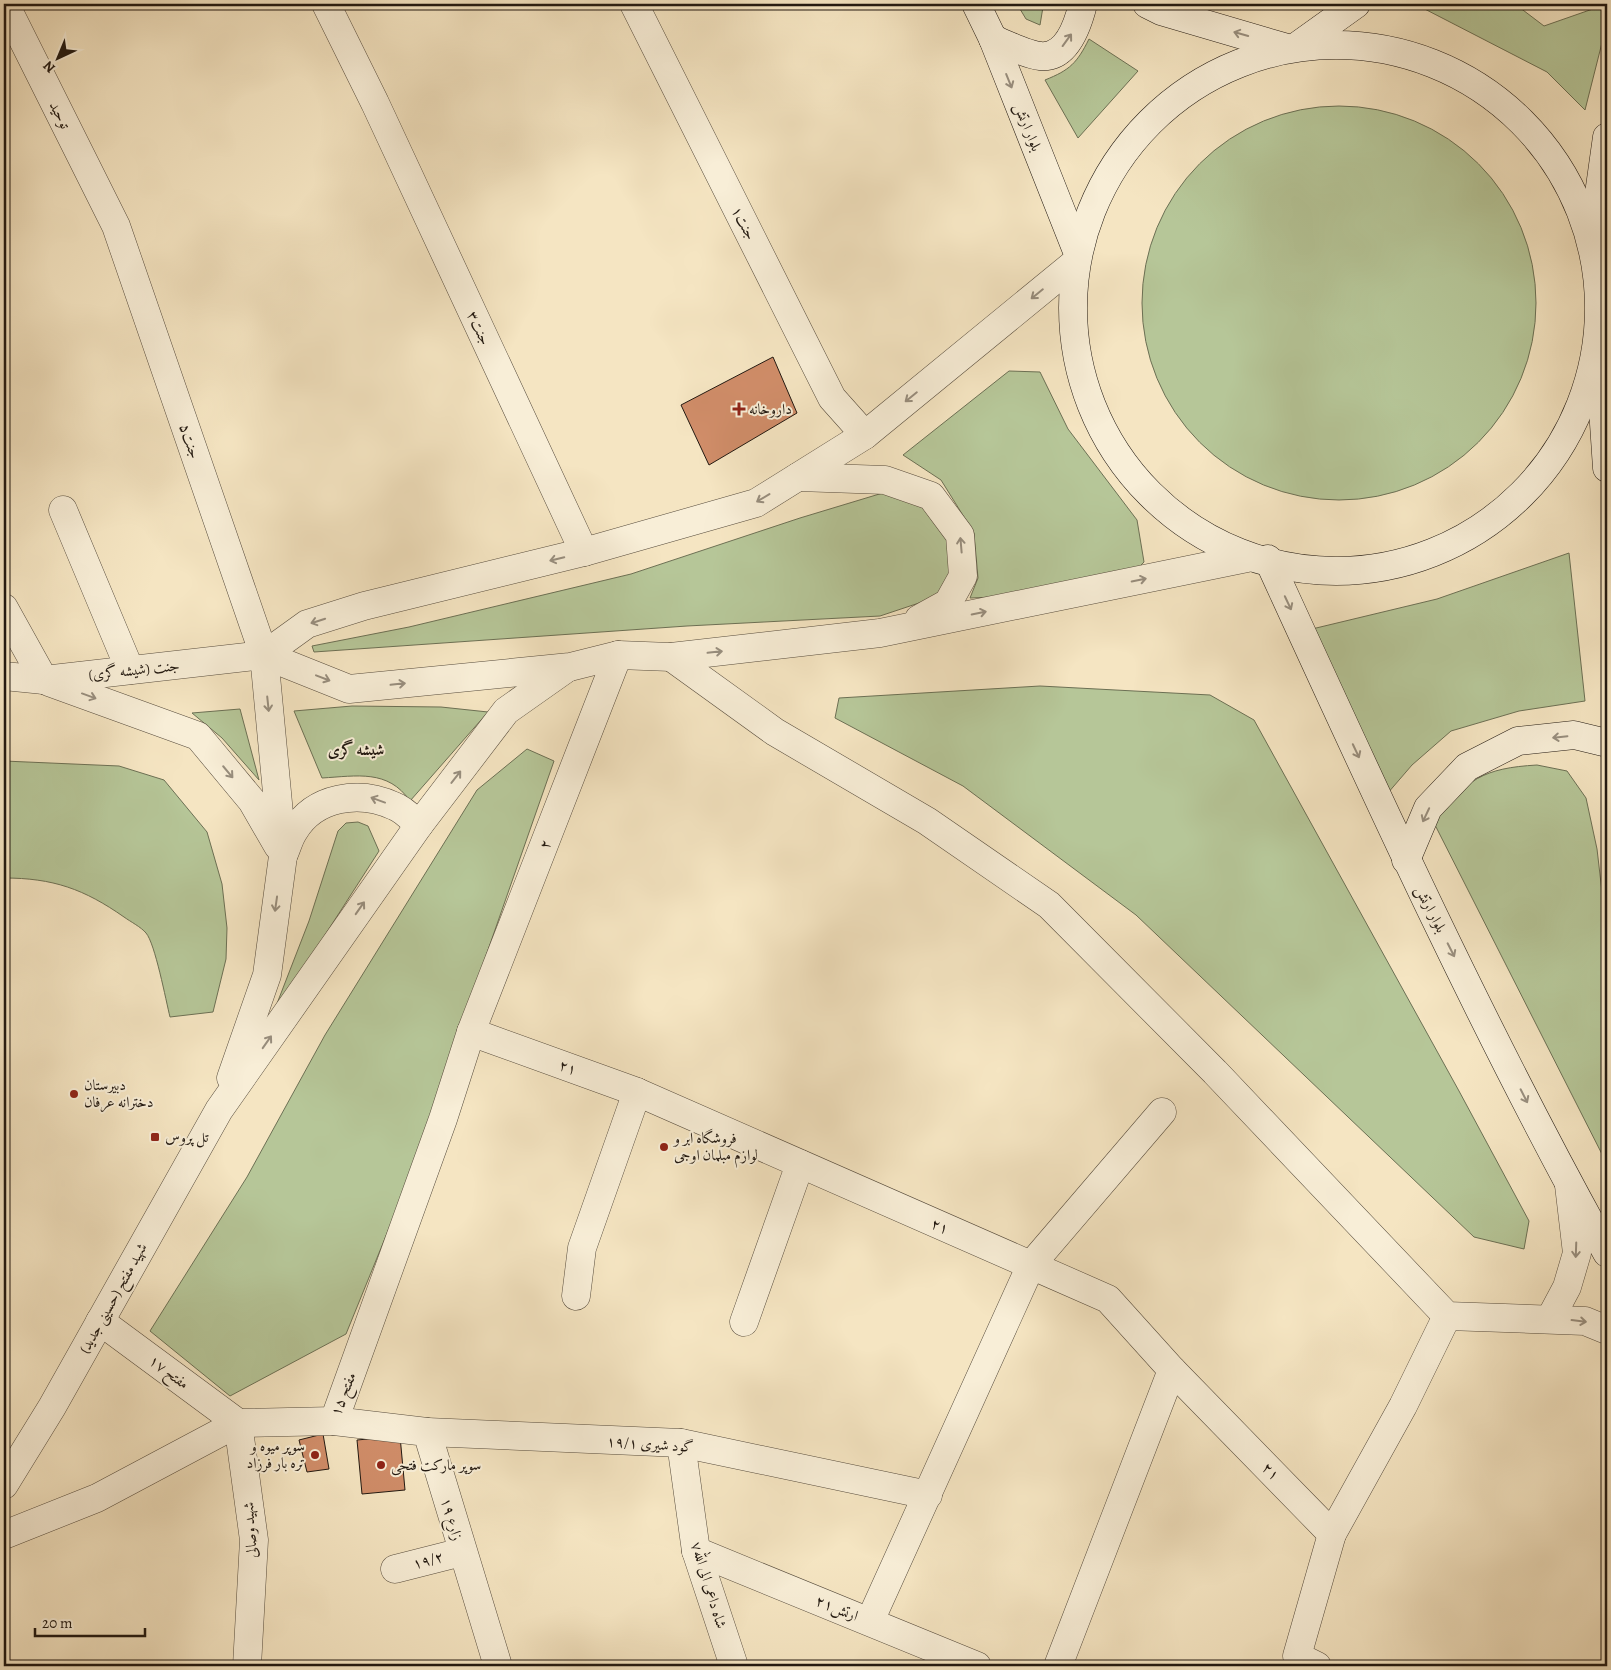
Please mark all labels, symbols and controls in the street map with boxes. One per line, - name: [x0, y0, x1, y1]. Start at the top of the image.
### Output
- one-way arrow: [1233, 29, 1249, 39]
- north arrow: [32, 32, 82, 82]
- one-way arrow: [1062, 34, 1073, 48]
- text: N: [39, 57, 60, 77]
- one-way arrow: [1006, 73, 1015, 88]
- street label: توحید: [45, 98, 75, 132]
- street label: بلوار ارتش: [1009, 100, 1047, 154]
- street label: جنت۱: [727, 203, 761, 243]
- one-way arrow: [1031, 288, 1044, 299]
- street label: جنت۳: [462, 308, 496, 348]
- one-way arrow: [905, 392, 918, 403]
- place label: داروخانه: [749, 399, 792, 419]
- marker: داروخانه: [733, 403, 745, 415]
- street label: جنت۵: [175, 421, 205, 461]
- one-way arrow: [757, 494, 771, 504]
- one-way arrow: [956, 537, 965, 553]
- one-way arrow: [550, 555, 566, 564]
- one-way arrow: [1130, 575, 1146, 584]
- one-way arrow: [1284, 595, 1293, 610]
- one-way arrow: [971, 608, 987, 617]
- one-way arrow: [310, 616, 326, 626]
- one-way arrow: [707, 647, 723, 657]
- street label: جنت (شیشه گری): [88, 655, 180, 685]
- one-way arrow: [314, 674, 330, 683]
- one-way arrow: [389, 679, 405, 689]
- one-way arrow: [81, 692, 97, 701]
- one-way arrow: [264, 696, 273, 712]
- one-way arrow: [1552, 732, 1568, 742]
- district label: شیشه گری: [328, 739, 384, 761]
- one-way arrow: [1352, 743, 1361, 758]
- one-way arrow: [222, 765, 233, 778]
- one-way arrow: [450, 771, 461, 784]
- one-way arrow: [370, 795, 386, 804]
- one-way arrow: [1420, 807, 1430, 822]
- street label: ۲: [534, 836, 556, 852]
- street label: بلوار ارتش: [1411, 882, 1451, 936]
- one-way arrow: [271, 896, 281, 912]
- one-way arrow: [355, 901, 365, 915]
- one-way arrow: [1446, 943, 1456, 958]
- one-way arrow: [262, 1035, 272, 1049]
- street label: ۲۱: [556, 1055, 580, 1079]
- place label: دبیرستان دخترانه عرفان: [84, 1075, 154, 1113]
- marker: دبیرستان دخترانه عرفان: [68, 1088, 80, 1100]
- one-way arrow: [1519, 1088, 1529, 1103]
- place label: تل پروس: [165, 1127, 209, 1148]
- place label: فروشگاه ابر و لوازم مبلمان اوجی: [672, 1128, 758, 1168]
- marker: تل پروس: [149, 1131, 161, 1143]
- marker: فروشگاه ابر و لوازم مبلمان اوجی: [658, 1141, 670, 1153]
- street label: ۲۱: [928, 1213, 952, 1239]
- street label: شهید مفتح (حسینی جدید): [74, 1239, 155, 1359]
- one-way arrow: [1571, 1242, 1580, 1258]
- one-way arrow: [1571, 1317, 1587, 1327]
- street label: مفتح ۱۷: [142, 1350, 193, 1397]
- street label: مفتح ۱۵: [325, 1369, 364, 1420]
- street label: ۱۹/۱ گود شیری: [606, 1431, 694, 1457]
- place label: سوپر میوه و تره بار فرزاد: [247, 1436, 305, 1473]
- marker: سوپر میوه و تره بار فرزاد: [309, 1449, 321, 1461]
- place label: سوپر مارکت فتحی: [391, 1455, 481, 1476]
- street label: ۲۱: [1258, 1458, 1284, 1484]
- marker: سوپر مارکت فتحی: [375, 1459, 387, 1471]
- street label: ۱۹ زارع: [433, 1495, 468, 1544]
- street label: شهید وصالی: [238, 1501, 262, 1559]
- street label: شاه داعی الی الله۷: [686, 1539, 734, 1631]
- street label: ۱۹/۲: [410, 1546, 446, 1574]
- street label: ارتش۲۱: [813, 1590, 861, 1626]
- scale bar: [35, 1605, 145, 1637]
- text: 20 m: [42, 1613, 73, 1633]

